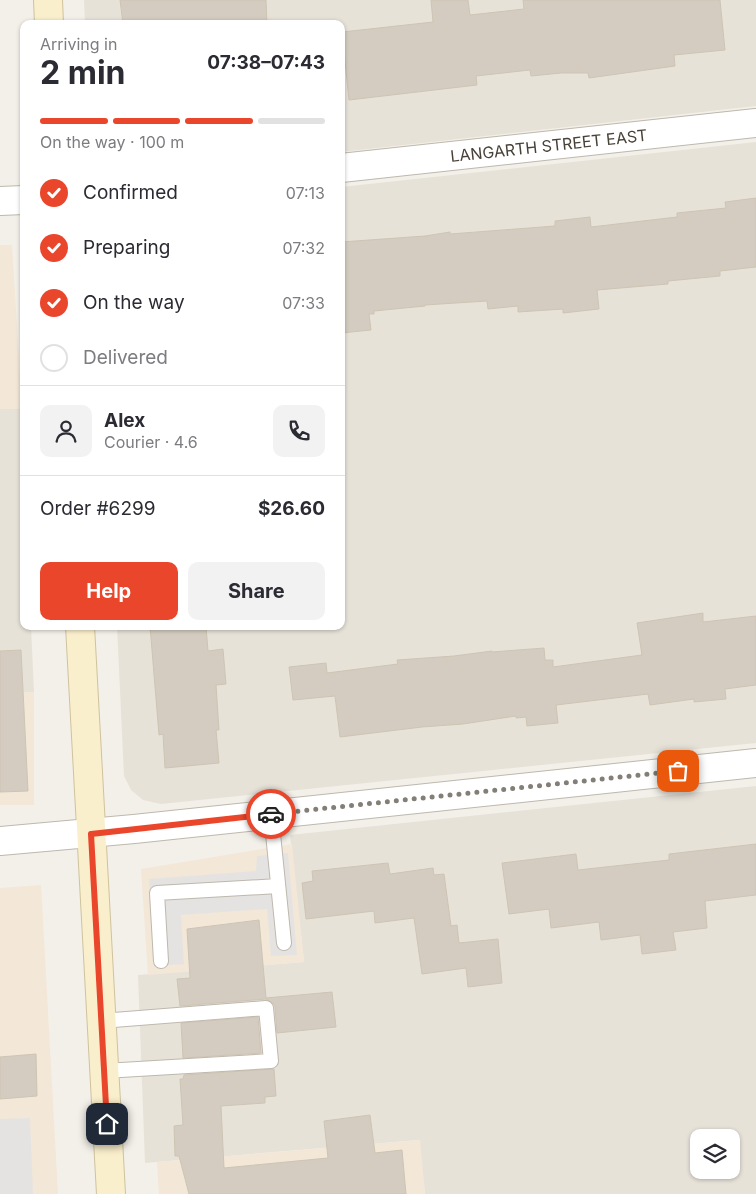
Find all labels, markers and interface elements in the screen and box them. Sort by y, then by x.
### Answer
text: Arriving in [40,34,117,54]
text: 07:38–07:43 [207,51,325,74]
text: 2 min [40,53,126,92]
street label: LANGARTH STREET EAST [449,125,648,166]
text: On the way · 100 m [40,132,184,152]
icon: check [40,179,68,207]
text: Confirmed [83,181,178,204]
text: 07:13 [286,183,325,203]
icon: check [40,234,68,262]
text: Preparing [83,236,170,259]
text: 07:32 [282,238,325,258]
icon: check [40,289,68,317]
text: On the way [83,291,185,314]
text: 07:33 [282,293,325,313]
text: Delivered [83,346,168,369]
button: person [40,405,92,457]
button: phone [273,405,325,457]
text: Alex [104,409,145,432]
text: Courier · 4.6 [104,432,198,452]
text: Order #6299 [40,497,156,520]
text: $26.60 [258,497,325,520]
button: Help [40,562,178,620]
button: Share [188,562,325,620]
pin [657,750,699,792]
icon: bag [664,757,692,785]
courier [246,789,296,839]
icon: car [257,800,285,828]
pin [86,1103,128,1145]
icon: home [93,1110,121,1138]
map controls [690,1129,740,1179]
button: layers [690,1129,740,1179]

